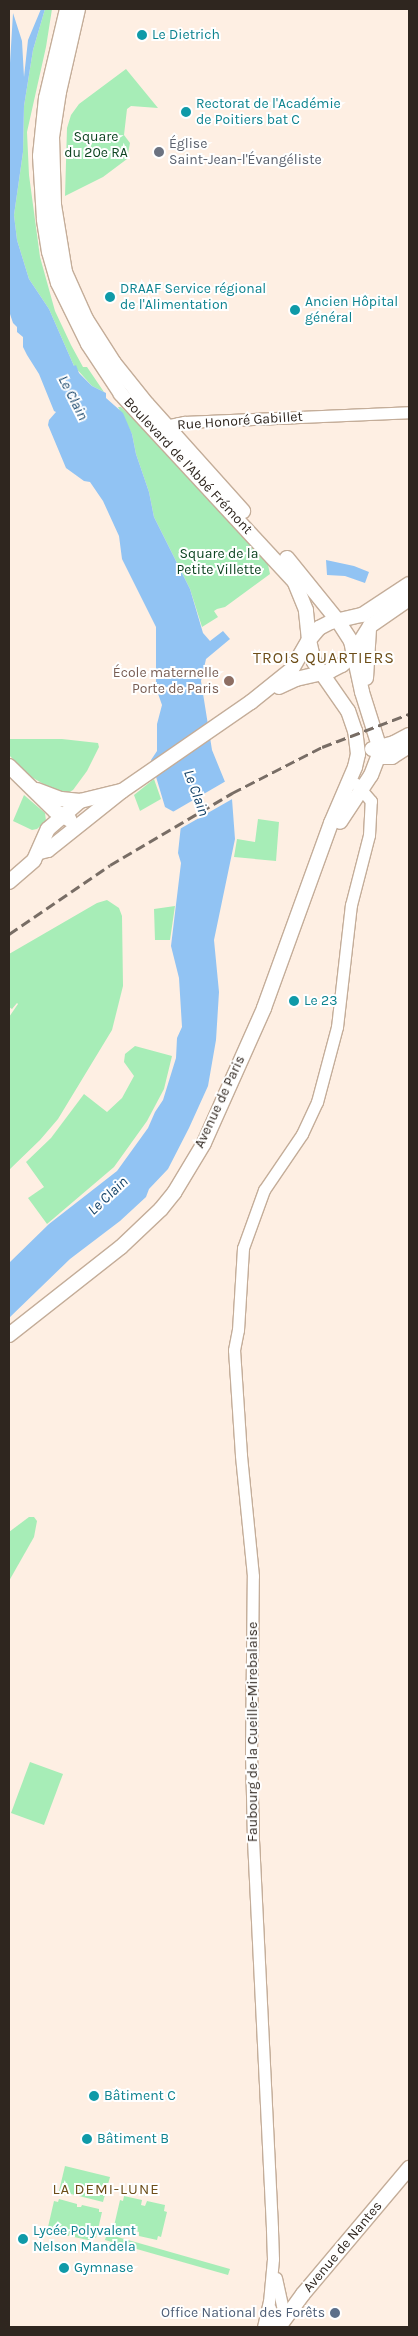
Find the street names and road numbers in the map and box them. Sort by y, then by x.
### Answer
street label: Boulevard de l'Abbé Frémont [120,394,256,538]
street label: Rue Honoré Gabillet [177,408,303,434]
street label: Avenue de Paris [191,1053,249,1151]
street label: Faubourg de la Cueille-Mirebalaise [245,1622,261,1842]
street label: Avenue de Nantes [300,2198,386,2296]

